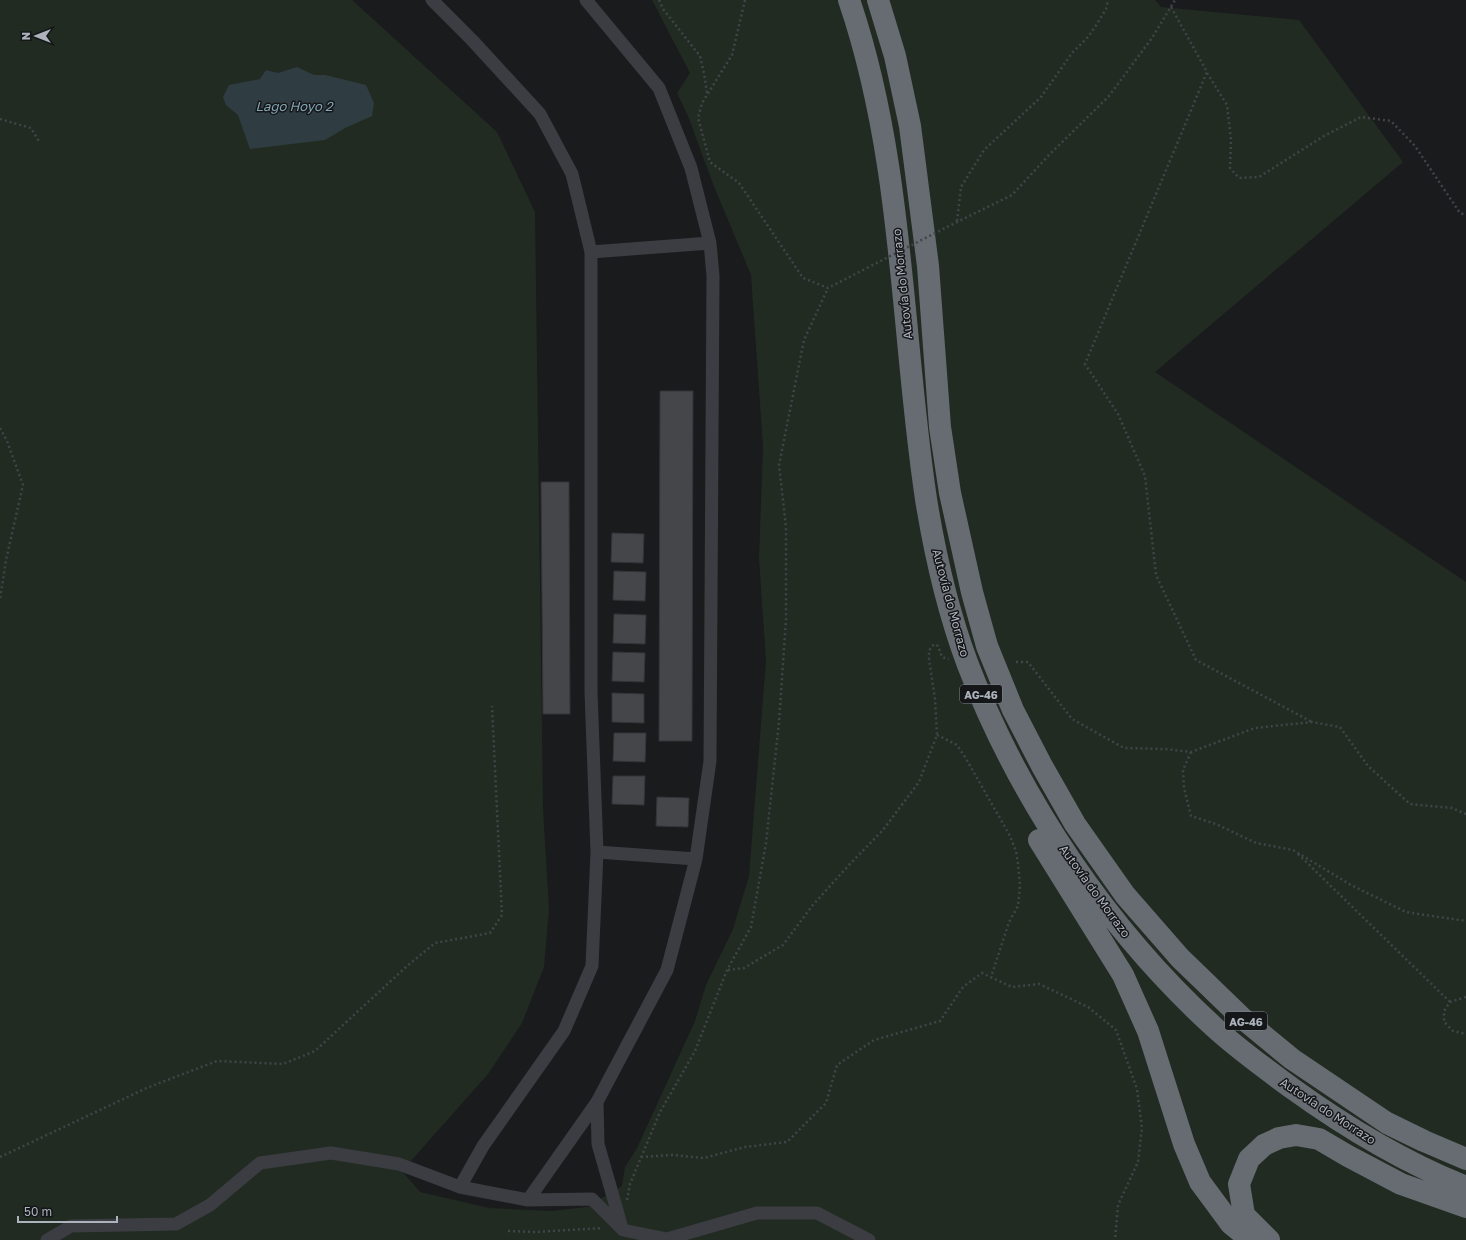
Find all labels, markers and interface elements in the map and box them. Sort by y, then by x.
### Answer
north arrow [16,16,56,56]
text: N [19,32,32,40]
water label: Lago Hoyo 2 [256,98,334,114]
street label: Autovía do Morrazo [889,228,915,340]
street label: Autovía do Morrazo [929,547,973,659]
road number: AG-46 [960,685,1002,703]
street label: Autovía do Morrazo [1056,842,1134,940]
road number: AG-46 [1225,1012,1267,1030]
street label: Autovía do Morrazo [1277,1074,1379,1148]
scale bar [18,1198,117,1224]
text: 50 m [24,1204,52,1219]

